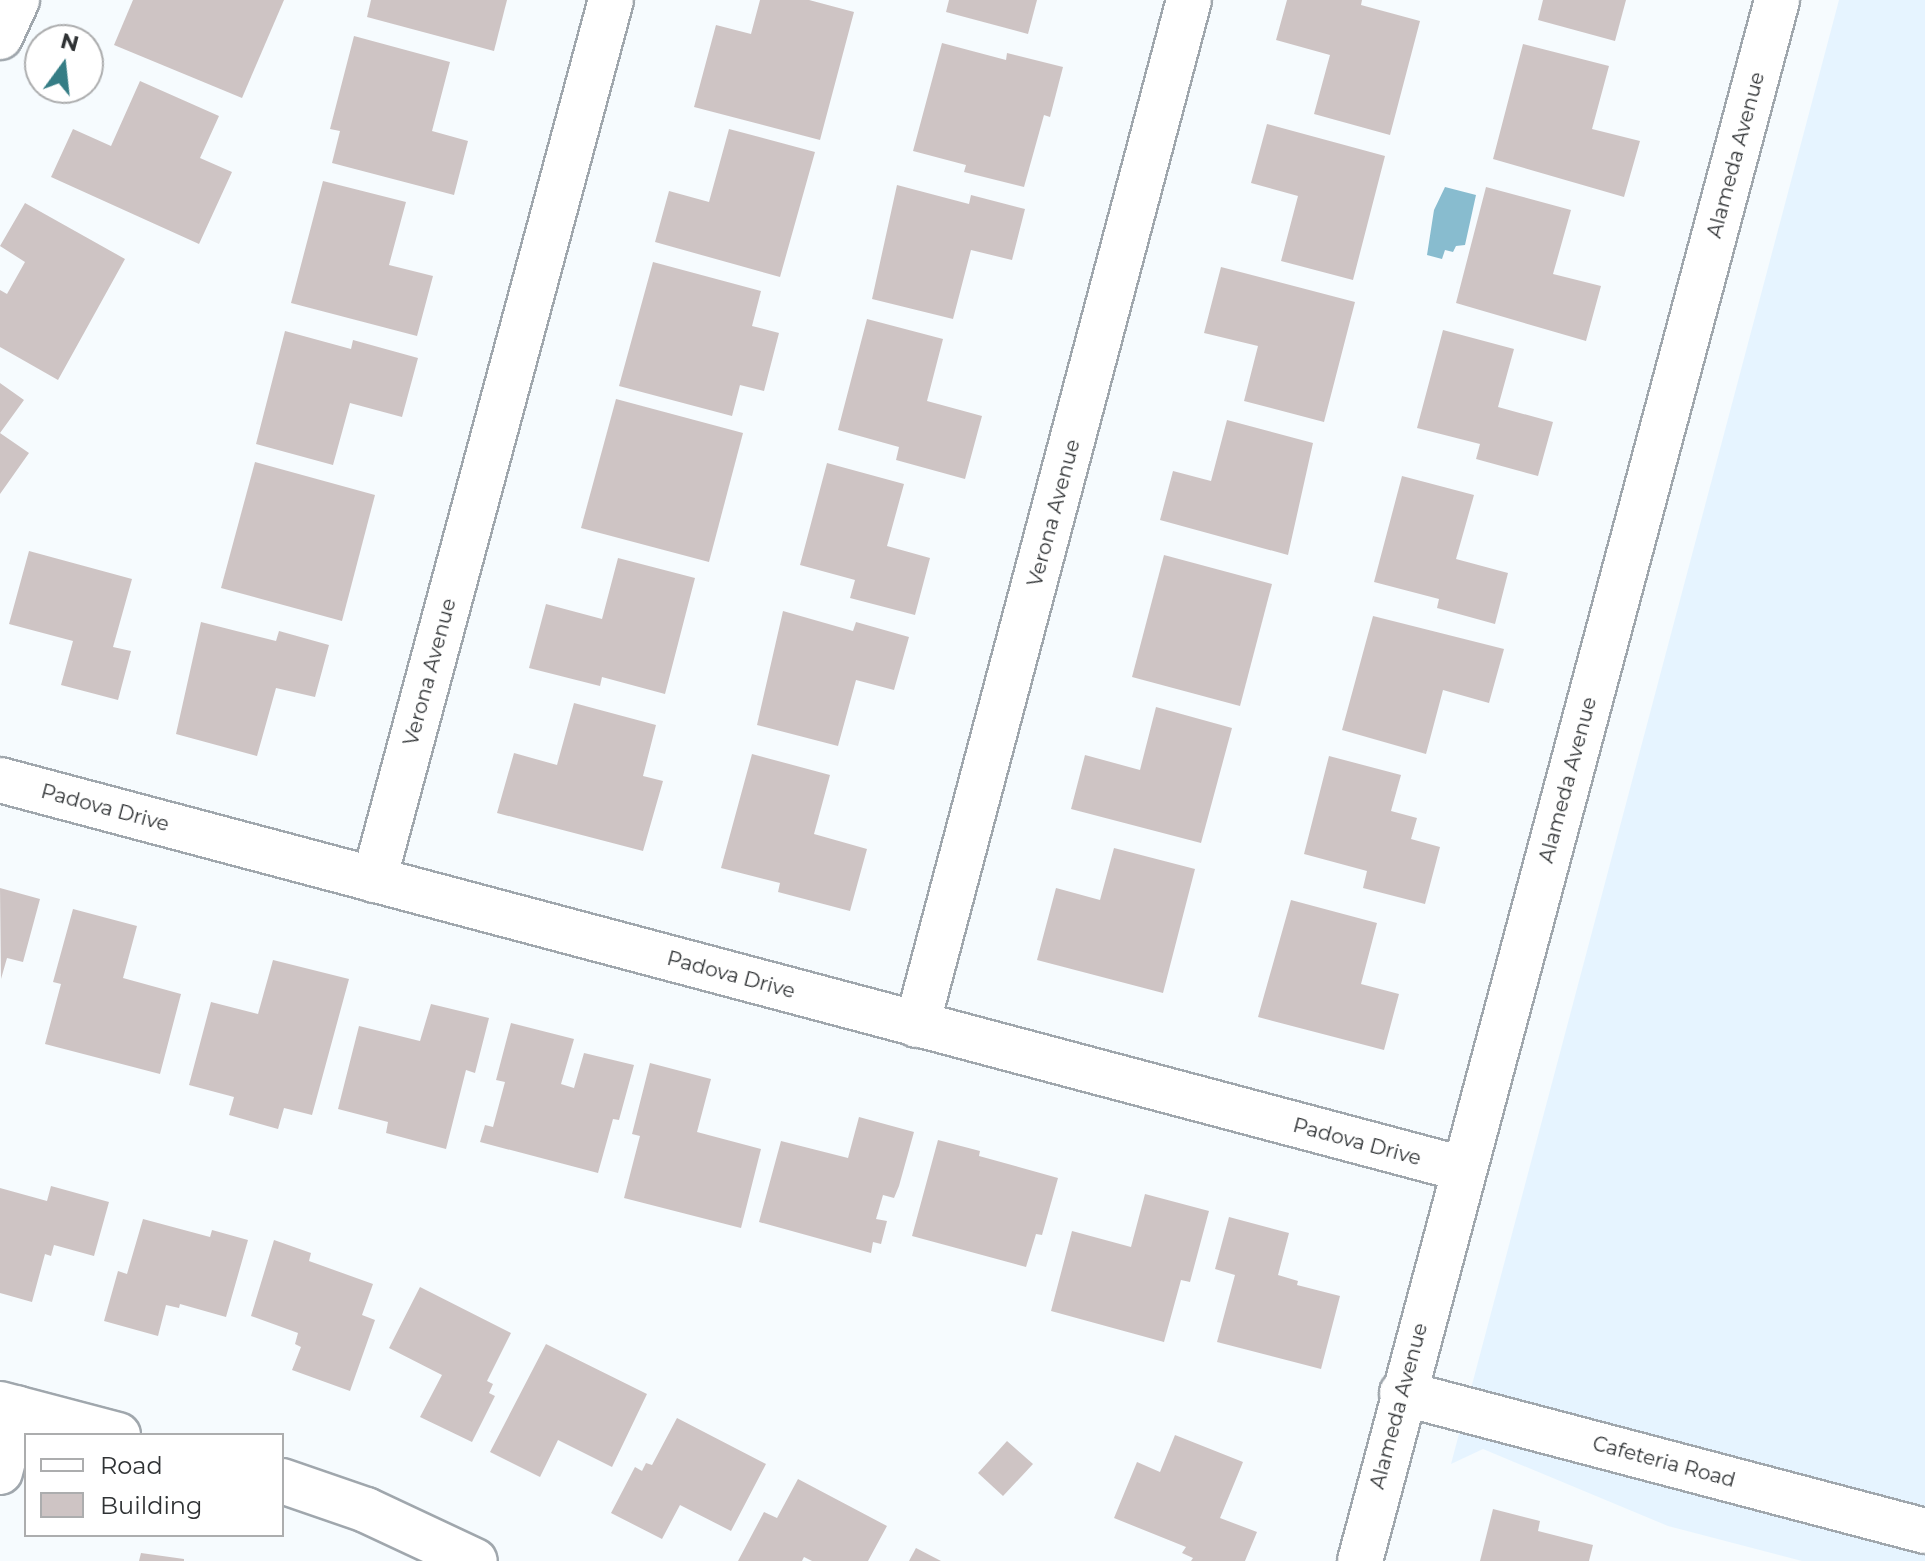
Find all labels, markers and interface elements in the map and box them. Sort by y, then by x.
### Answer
north arrow [24,24,104,104]
text: N [58,27,82,58]
street label: Alameda Avenue [1702,69,1770,241]
street label: Verona Avenue [1023,437,1085,589]
street label: Verona Avenue [399,596,461,748]
street label: Alameda Avenue [1534,694,1602,866]
street label: Padova Drive [38,779,172,837]
street label: Padova Drive [664,946,798,1004]
street label: Padova Drive [1290,1113,1424,1171]
street label: Alameda Avenue [1365,1320,1433,1492]
street label: Cafeteria Road [1590,1431,1738,1493]
legend [24,1433,284,1537]
text: Road [100,1451,163,1480]
text: Building [100,1491,203,1520]

